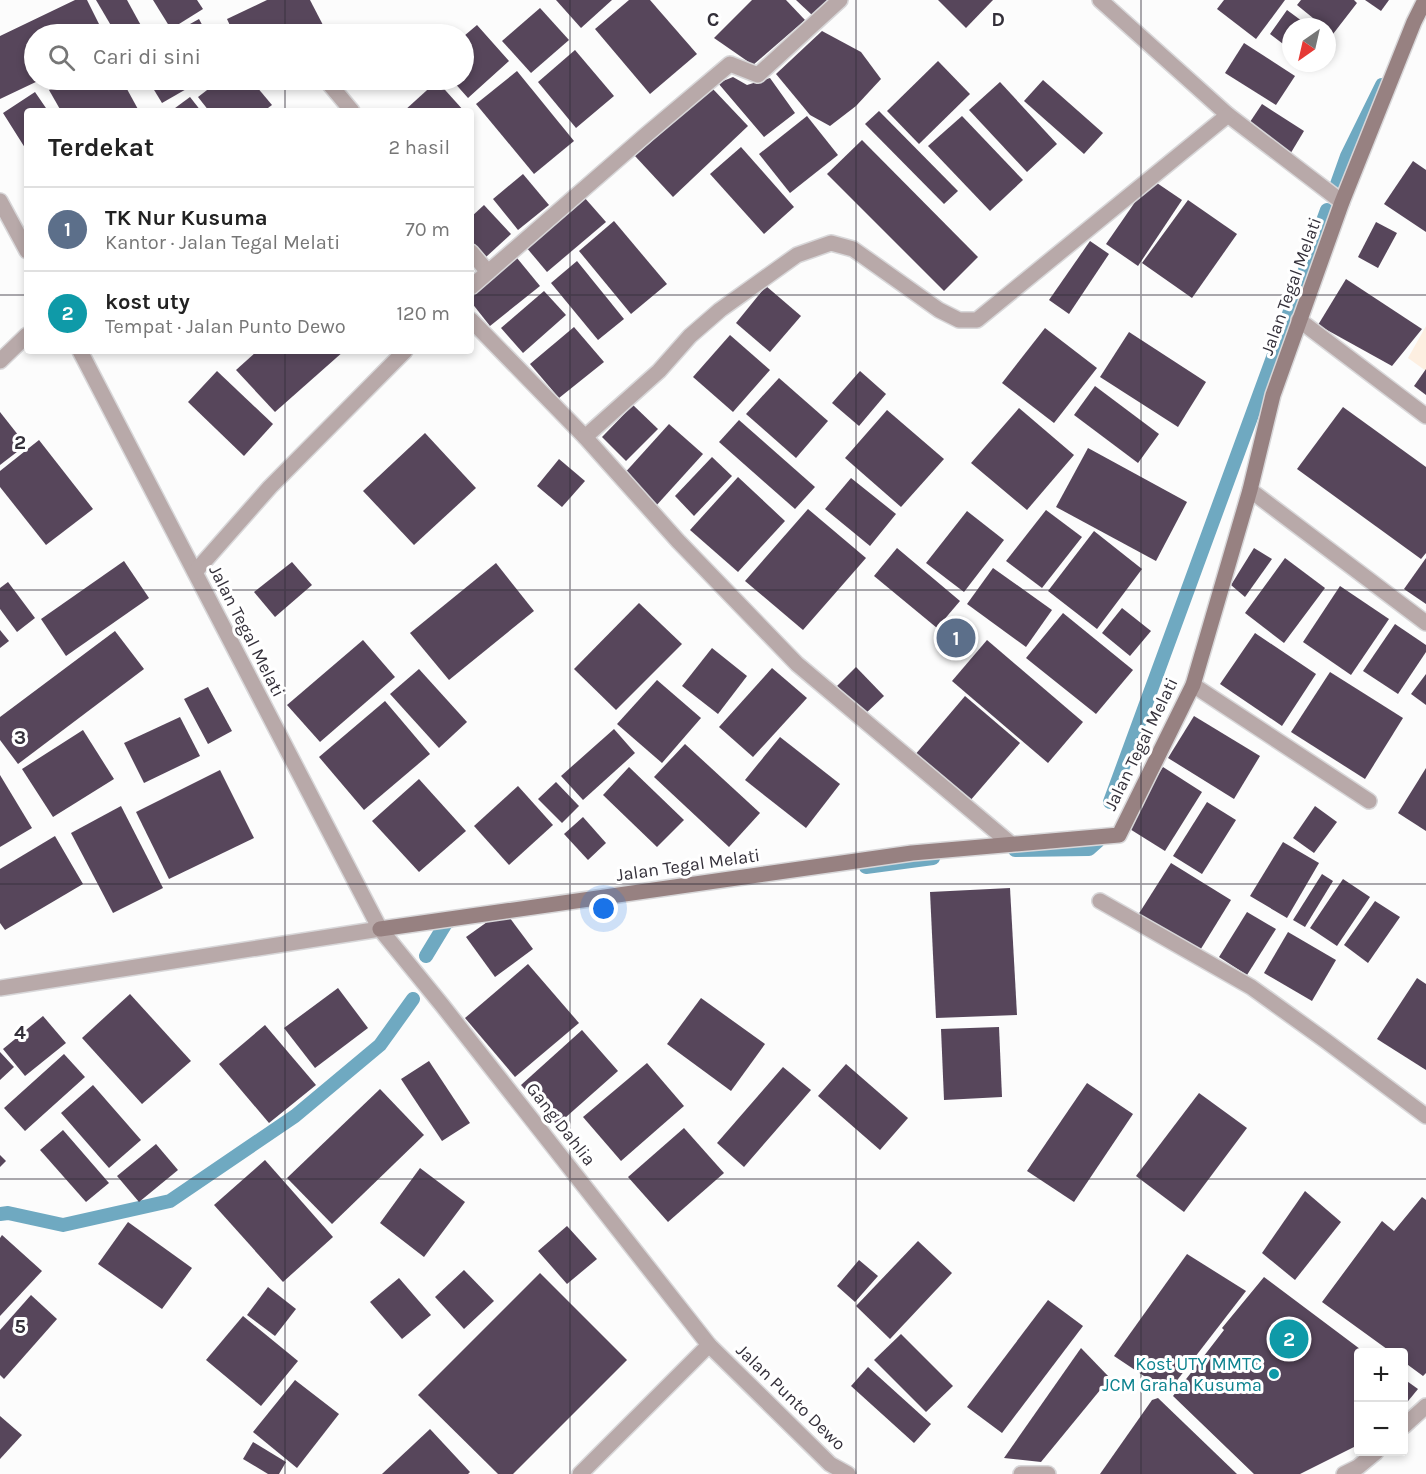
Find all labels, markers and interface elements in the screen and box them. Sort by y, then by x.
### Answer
text: C [707,8,719,31]
text: D [991,8,1005,31]
north arrow [1282,18,1336,72]
search box [24,24,474,90]
icon: search [45,41,78,74]
text: Cari di sini [93,44,201,70]
text: Terdekat [48,132,154,163]
text: 2 hasil [389,136,450,159]
text: TK Nur Kusuma [105,205,268,231]
street label: Jalan Tegal Melati [1256,214,1326,358]
text: 1 [64,218,71,241]
text: 70 m [405,218,450,241]
text: Kantor · Jalan Tegal Melati [105,231,340,254]
text: kost uty [105,289,190,315]
text: 2 [61,302,74,325]
text: 120 m [396,302,450,325]
text: Tempat · Jalan Punto Dewo [105,315,346,338]
text: 2 [14,431,26,454]
street label: Jalan Tegal Melati [204,561,290,701]
pin: 1 [936,616,976,660]
street label: Jalan Tegal Melati [1099,674,1183,814]
text: 3 [14,726,26,749]
street label: Jalan Tegal Melati [615,844,761,886]
your location [589,894,618,923]
text: 4 [14,1021,26,1044]
street label: Gang Dahlia [522,1078,600,1170]
text: 5 [14,1315,26,1338]
pin: 2 [1270,1316,1308,1362]
street label: Jalan Punto Dewo [732,1339,850,1455]
map controls [1354,1348,1408,1456]
button: + [1354,1348,1408,1402]
place label: Kost UTY MMTC JCM Graha Kusuma [1102,1353,1262,1396]
marker: Kost UTY MMTC JCM Graha Kusuma [1267,1367,1281,1381]
button: − [1354,1402,1408,1456]

